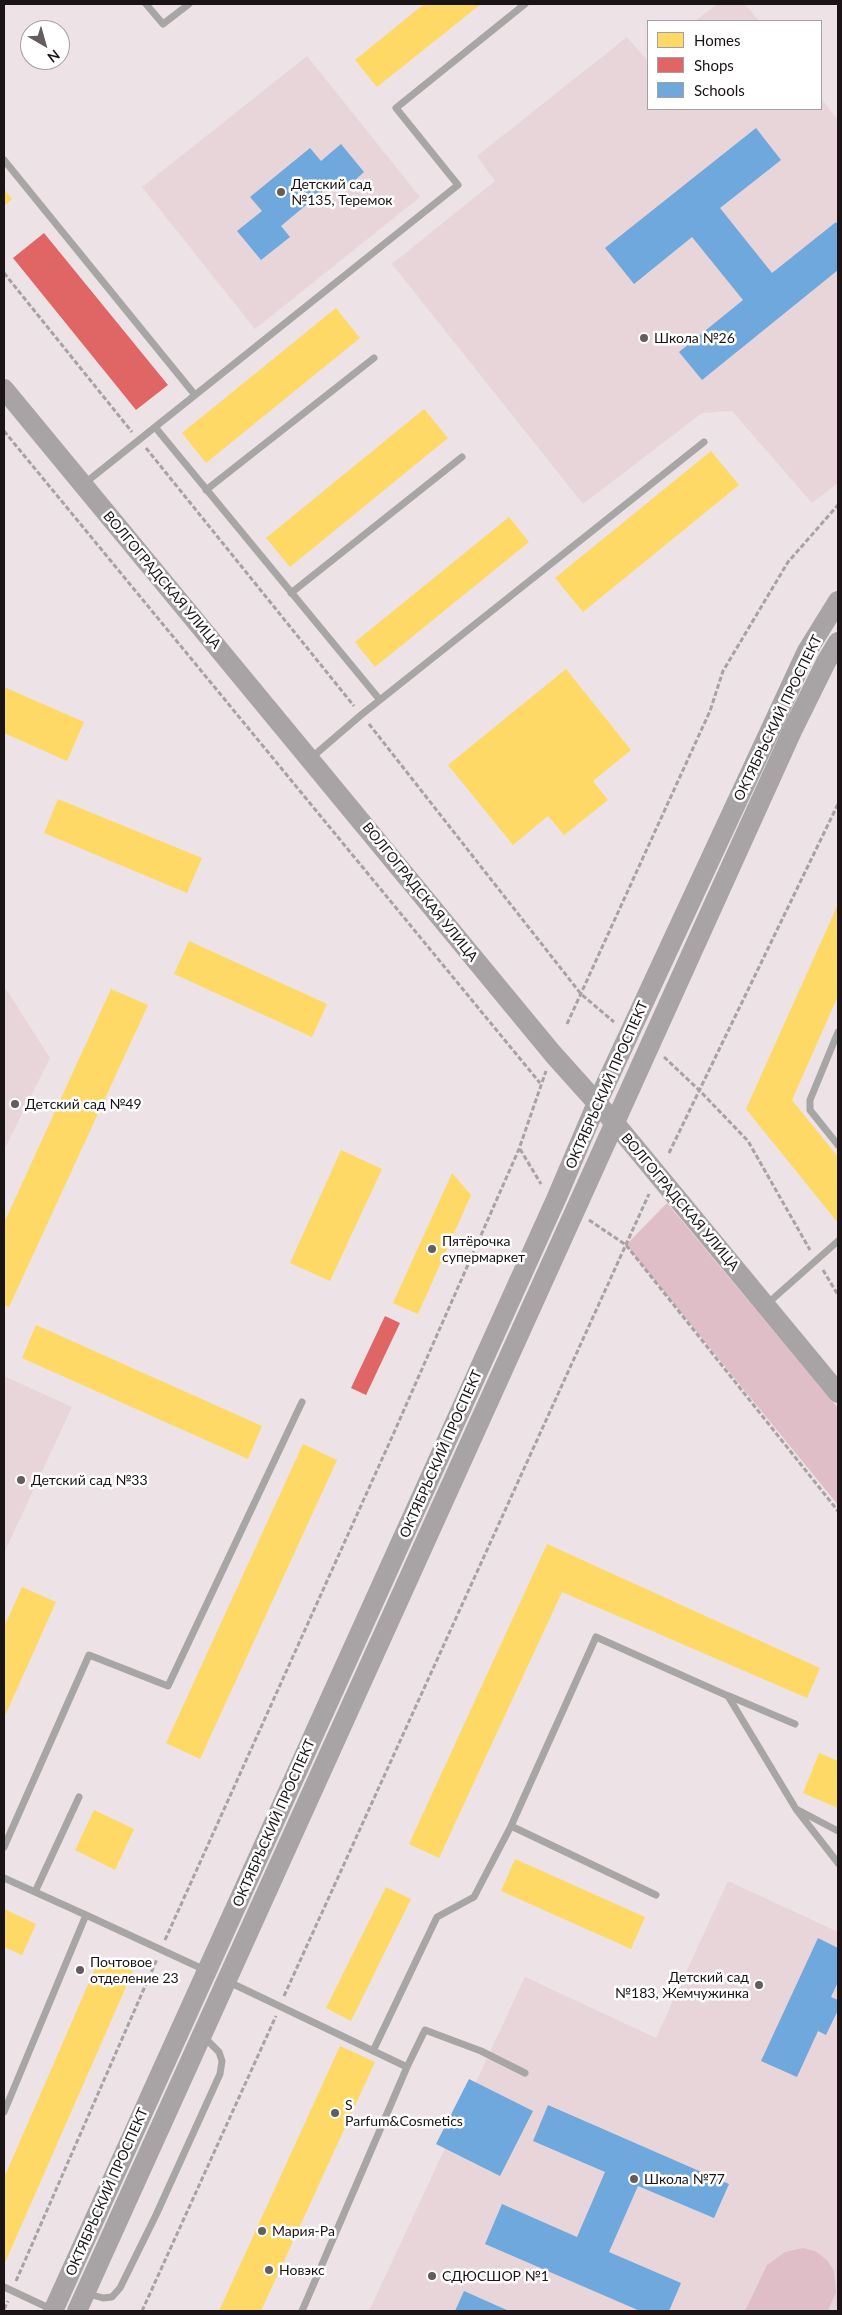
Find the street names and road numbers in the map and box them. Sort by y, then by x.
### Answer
street label: ВОЛГОГРАДСКАЯ УЛИЦА [100,508,224,652]
street label: ОКТЯБРЬСКИЙ ПРОСПЕКТ [730,632,826,804]
street label: ВОЛГОГРАДСКАЯ УЛИЦА [359,819,481,965]
street label: ОКТЯБРЬСКИЙ ПРОСПЕКТ [562,998,652,1172]
street label: ВОЛГОГРАДСКАЯ УЛИЦА [618,1130,742,1274]
street label: ОКТЯБРЬСКИЙ ПРОСПЕКТ [396,1367,486,1541]
street label: ОКТЯБРЬСКИЙ ПРОСПЕКТ [229,1736,319,1910]
street label: ОКТЯБРЬСКИЙ ПРОСПЕКТ [62,2105,152,2279]

